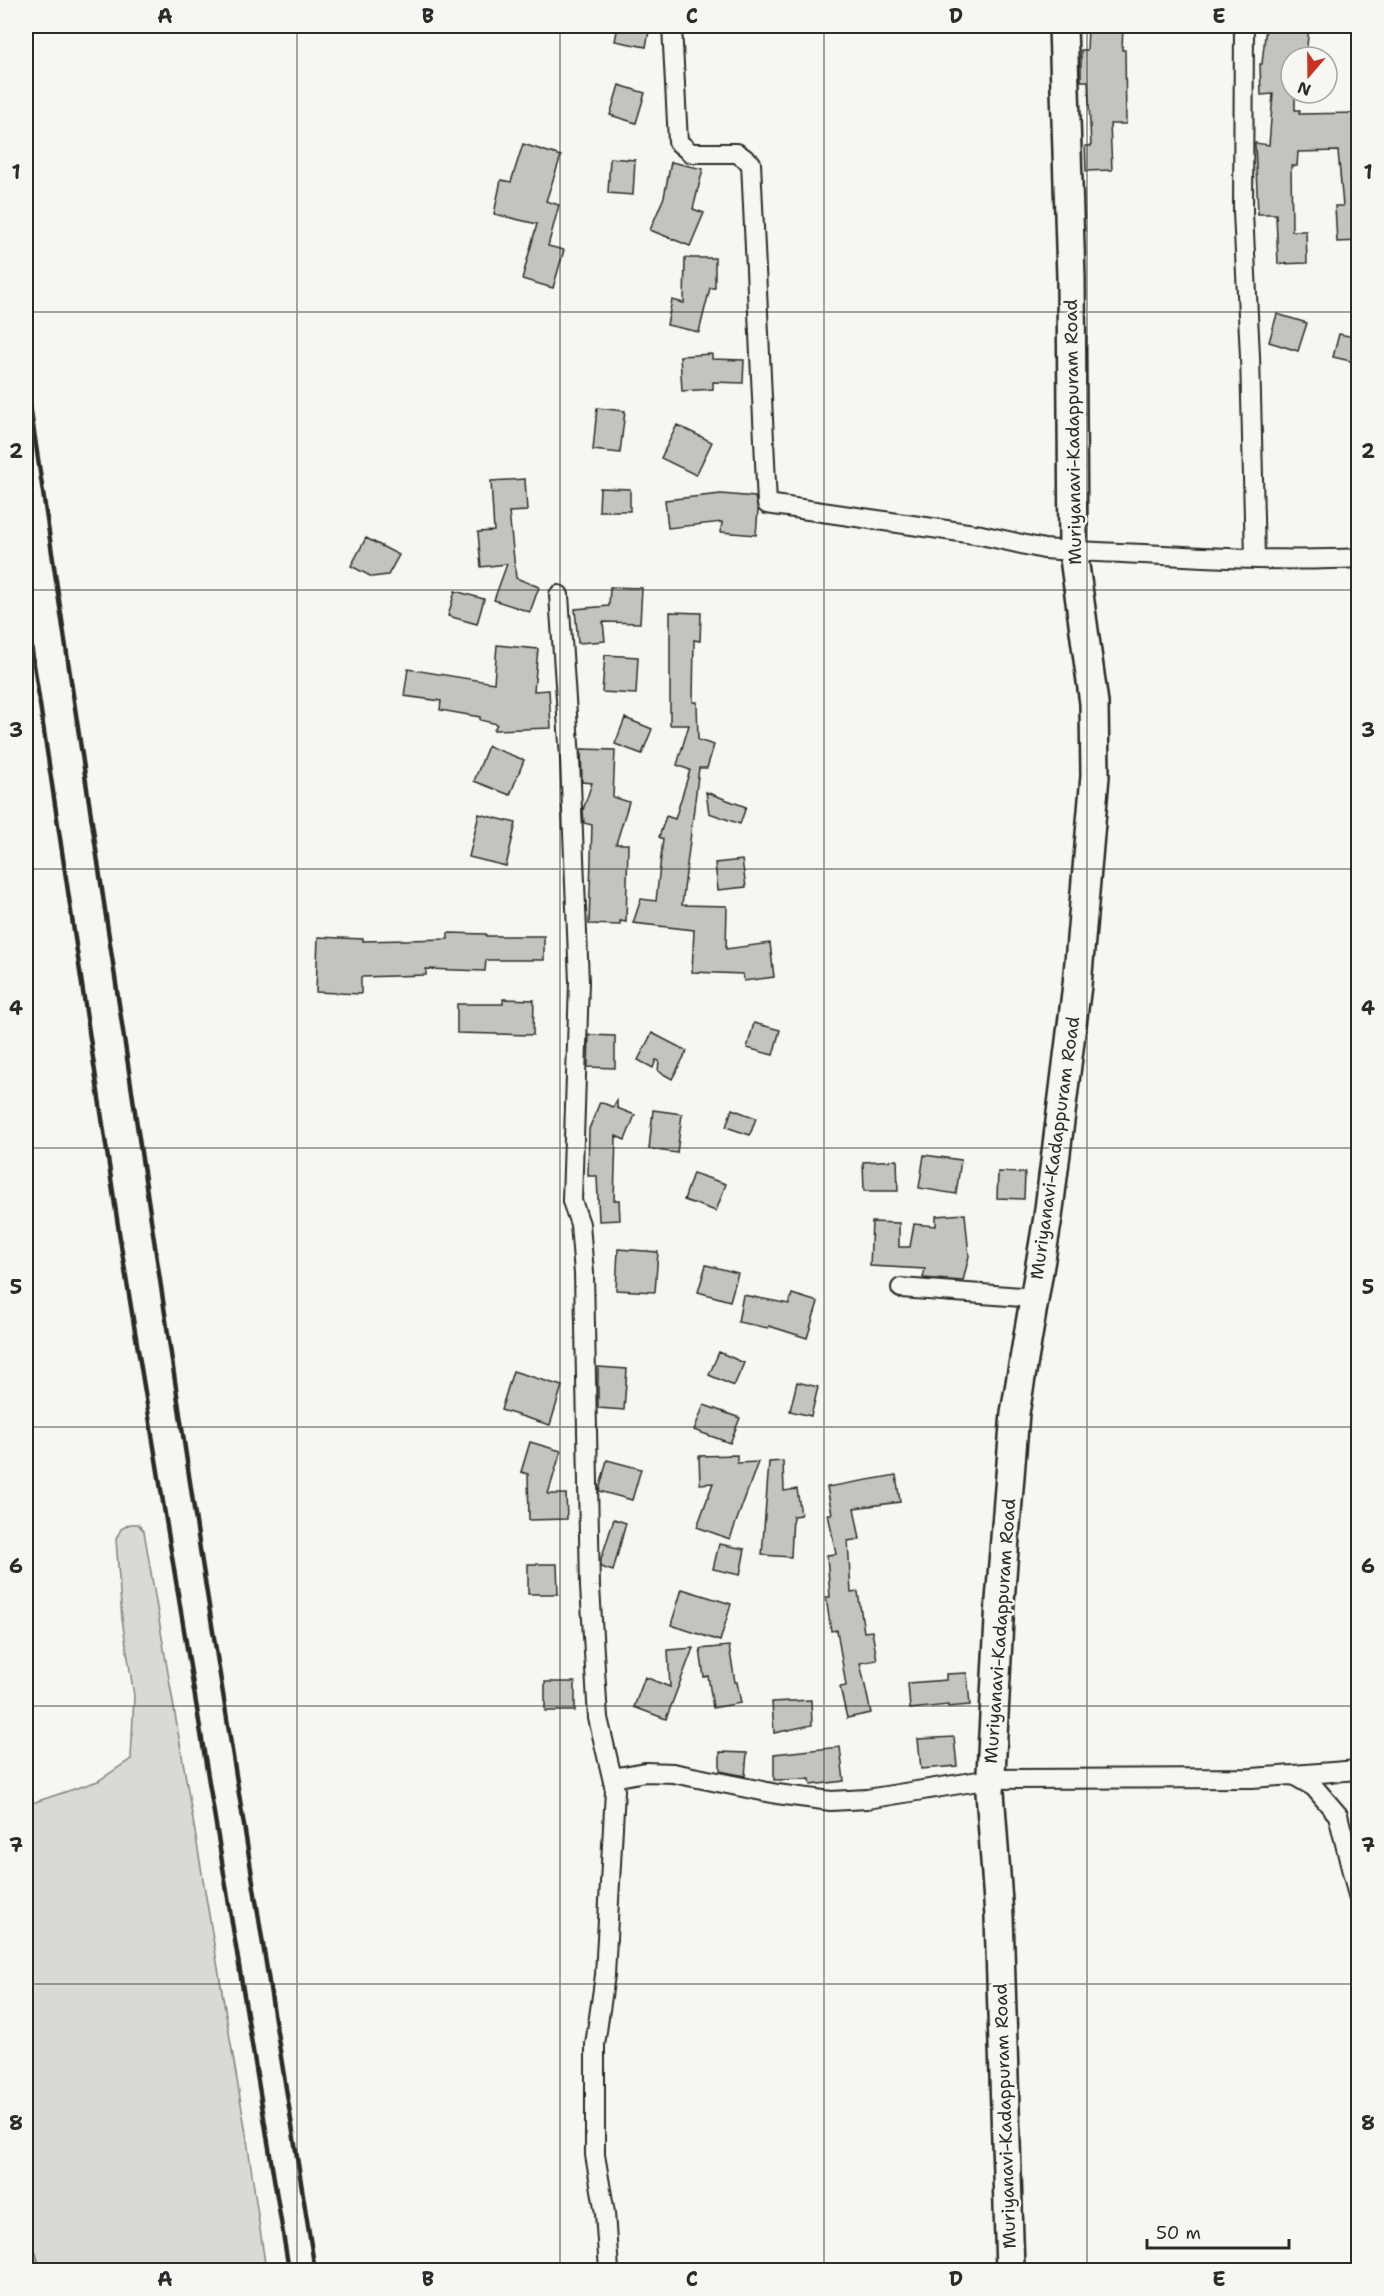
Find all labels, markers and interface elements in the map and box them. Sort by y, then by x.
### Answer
text: A [157,3,173,29]
text: B [422,3,434,29]
text: C [686,3,698,29]
text: D [949,3,963,29]
text: E [1212,3,1226,29]
north arrow [1279,45,1339,105]
text: N [1294,77,1314,101]
text: 1 [11,159,21,185]
text: 1 [1363,159,1373,185]
street label: Muriyanavi-Kadappuram Road [1059,299,1087,565]
text: 2 [9,438,23,464]
text: 2 [1361,438,1375,464]
text: 3 [9,717,23,743]
text: 3 [1361,717,1375,743]
text: 4 [9,995,23,1021]
text: 4 [1361,995,1375,1021]
street label: Muriyanavi-Kadappuram Road [1025,1015,1085,1281]
text: 5 [10,1274,22,1300]
text: 5 [1362,1274,1374,1300]
street label: Muriyanavi-Kadappuram Road [979,1498,1021,1764]
text: 6 [9,1553,23,1579]
text: 6 [1361,1553,1375,1579]
text: 7 [9,1832,23,1858]
text: 7 [1361,1832,1375,1858]
street label: Muriyanavi-Kadappuram Road [988,1983,1022,2249]
text: 8 [9,2110,23,2136]
text: 8 [1361,2110,1375,2136]
scale bar [1147,2212,1290,2250]
text: 50 m [1156,2221,1201,2245]
text: A [157,2266,173,2292]
text: B [422,2266,434,2292]
text: C [686,2266,698,2292]
text: D [949,2266,963,2292]
text: E [1212,2266,1226,2292]

